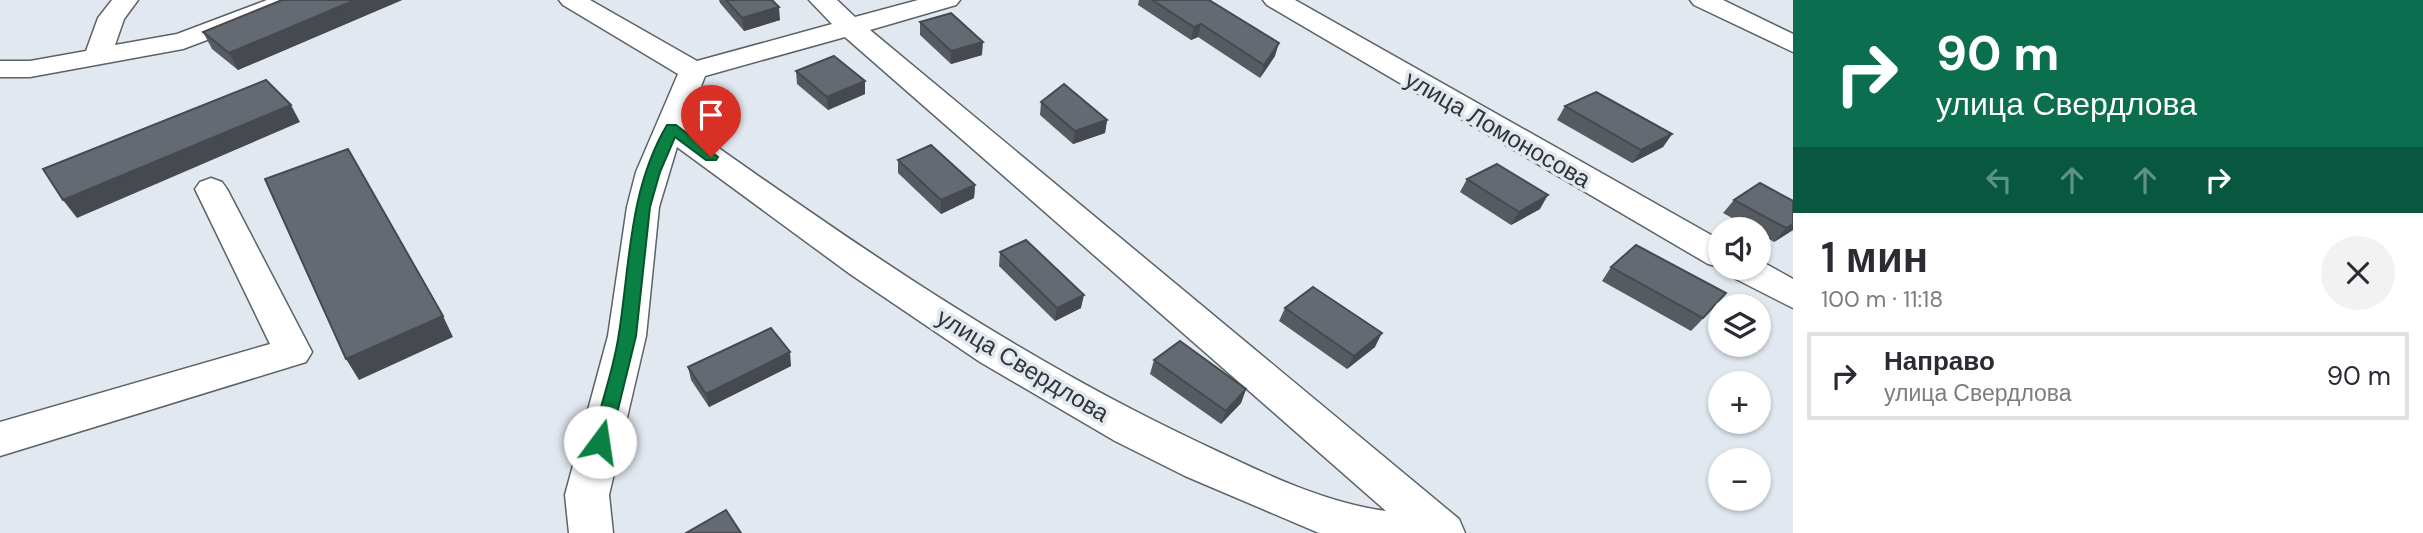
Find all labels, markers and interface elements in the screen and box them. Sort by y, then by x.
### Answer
text: 90 m [1936,21,2059,85]
icon: right [1821,28,1912,119]
street label: улица Ломоносова [1400,63,1597,195]
text: улица Свердлова [1936,83,2197,125]
pin [681,85,741,157]
icon: arrive [692,96,730,134]
icon: left [1980,161,2018,199]
icon: ahead [2053,161,2091,199]
icon: ahead [2126,161,2164,199]
icon: right [2199,161,2237,199]
map controls [1708,217,1771,511]
button: sound [1708,217,1771,280]
text: 1 мин [1821,230,1928,285]
button: close [2321,236,2395,310]
text: 100 m · 11:18 [1821,284,1943,314]
button: layers [1708,294,1771,357]
street label: улица Свердлова [931,301,1115,429]
text: Направо [1884,344,1995,378]
icon: right [1825,357,1863,395]
text: 90 m [2327,359,2391,393]
button: + [1708,371,1771,434]
text: улица Свердлова [1884,378,2072,408]
position arrow [563,405,637,479]
button: − [1708,448,1771,511]

